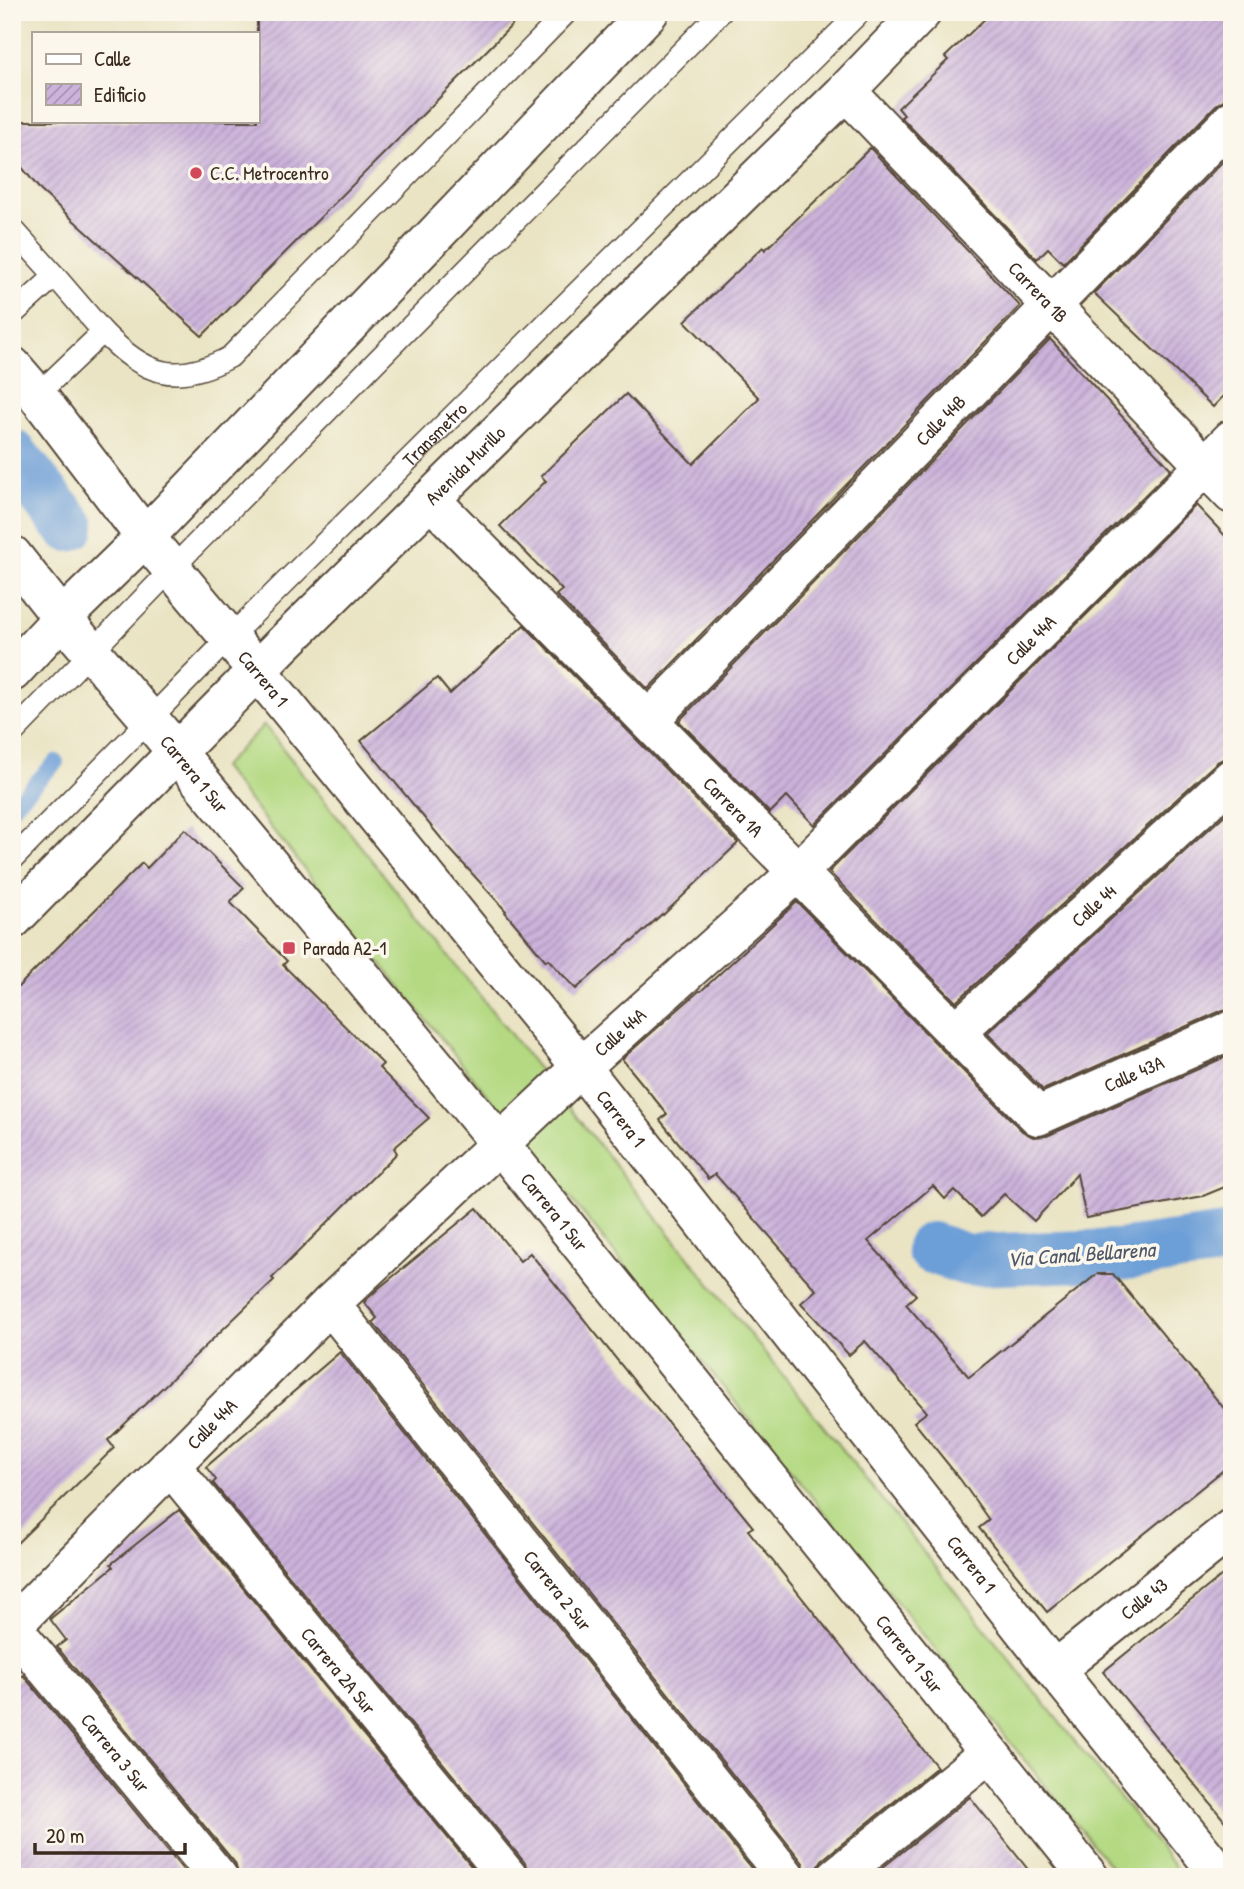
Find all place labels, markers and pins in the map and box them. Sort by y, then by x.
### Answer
place label: C.C. Metrocentro [210,160,329,186]
marker: C.C. Metrocentro [188,165,204,181]
place label: Parada A2-1 [303,935,386,961]
marker: Parada A2-1 [281,940,297,956]

